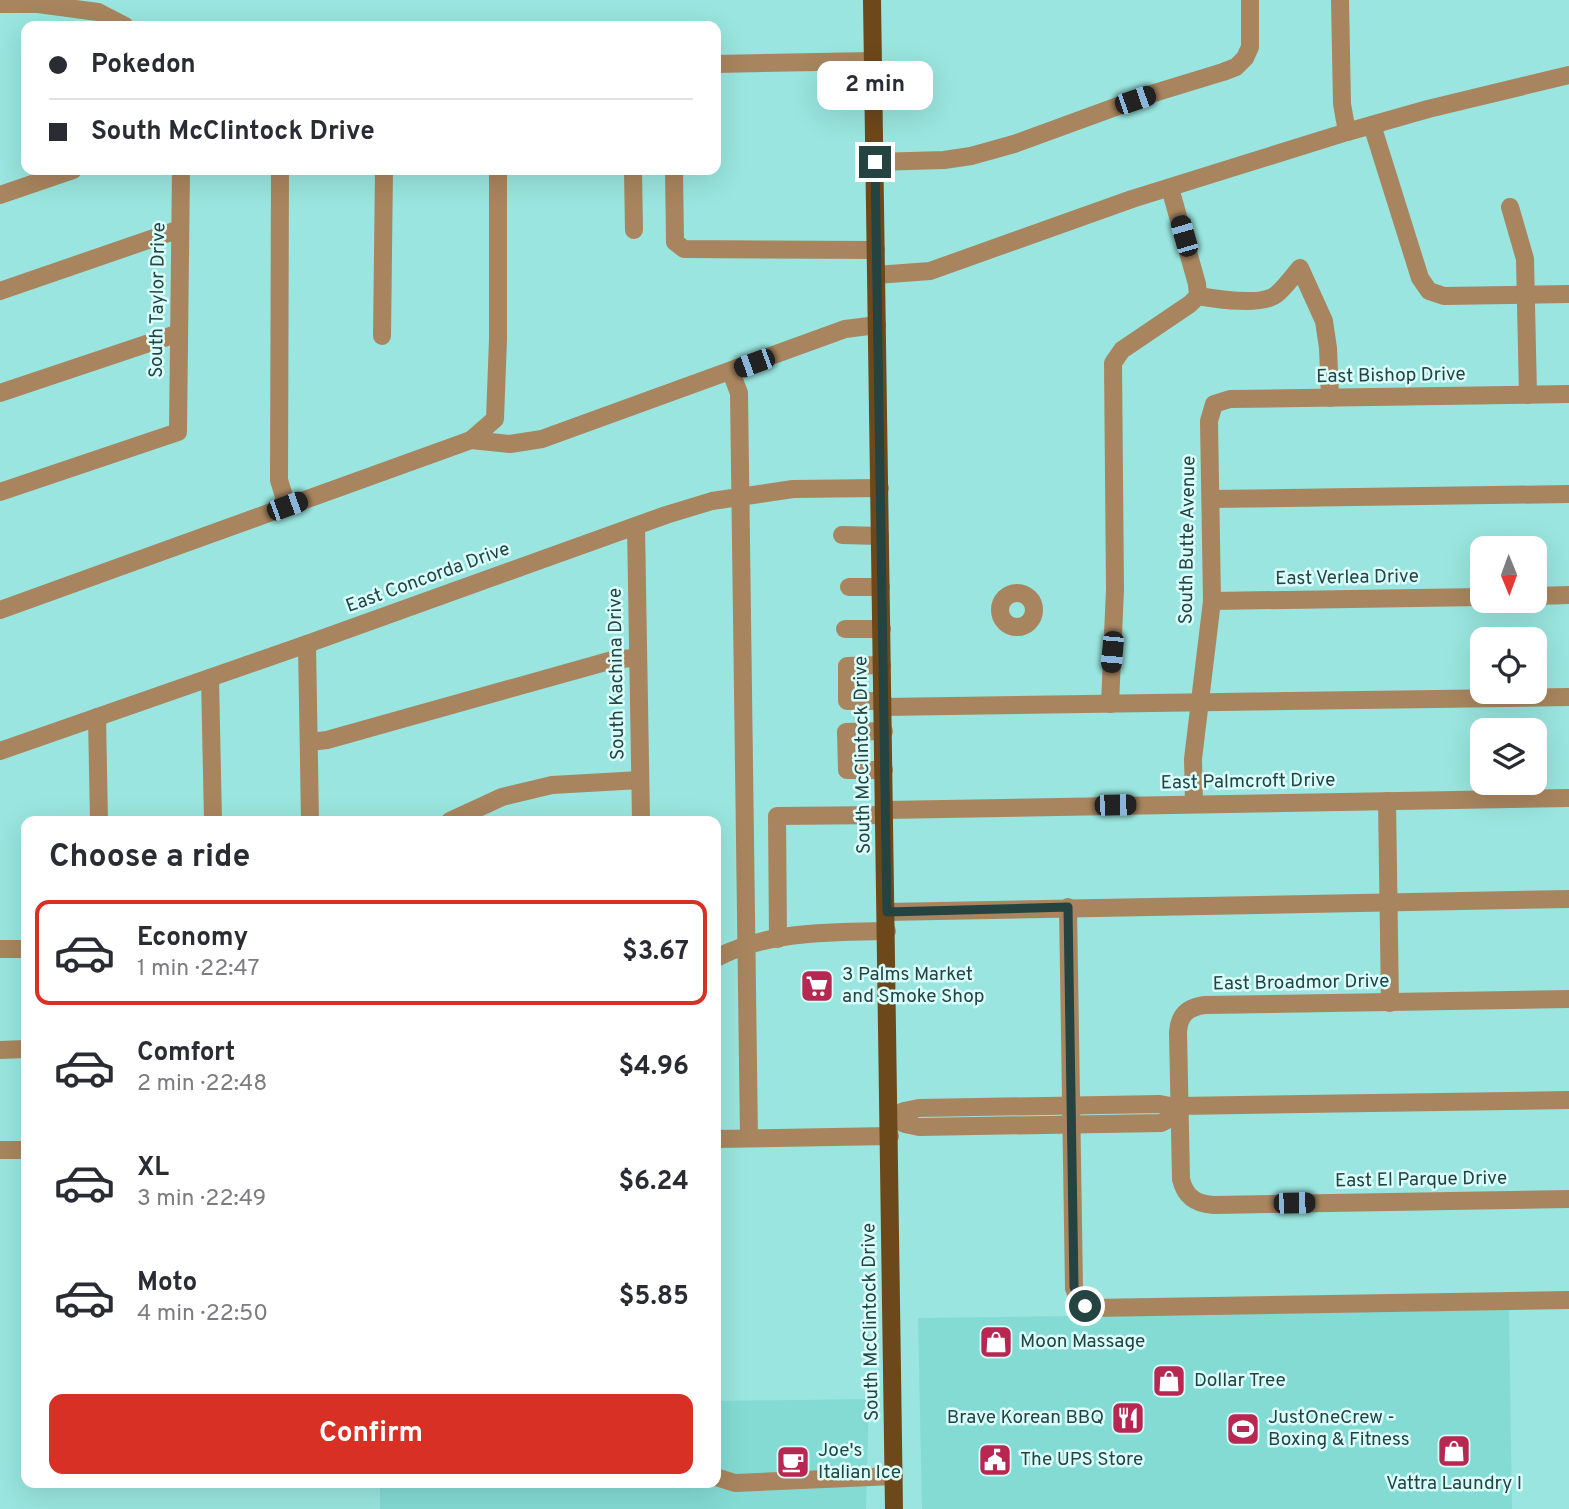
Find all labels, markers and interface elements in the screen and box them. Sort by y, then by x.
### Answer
text: Pokedon [91,49,196,82]
callout: 2 min [817,60,933,110]
text: 2 min [845,71,905,100]
car [1112,83,1159,117]
text: South McClintock Drive [91,116,375,149]
route end [859,146,891,178]
car [1169,213,1200,259]
street label: South Taylor Drive [145,222,171,378]
car [731,346,778,380]
street label: East Bishop Drive [1316,363,1466,389]
street label: South Butte Avenue [1175,455,1201,625]
car [264,489,311,523]
north arrow [1470,536,1547,612]
map controls [1470,536,1547,795]
street label: East Concorda Drive [343,537,513,619]
street label: East Verlea Drive [1275,565,1419,591]
street label: South Kachina Drive [603,588,631,760]
button: locate [1470,627,1547,704]
car [1100,630,1125,674]
street label: South McClintock Drive [849,656,877,854]
button: layers [1470,718,1547,795]
street label: East Palmcroft Drive [1160,768,1336,796]
car [1094,794,1137,816]
text: Choose a ride [49,838,250,878]
icon: car [53,921,116,984]
text: Economy [137,922,248,955]
text: $3.67 [622,936,689,969]
text: 1 min · 22:47 [137,955,259,984]
place label: 3 Palms Market and Smoke Shop [842,963,985,1009]
supermarket icon: 3 Palms Market and Smoke Shop [798,967,836,1005]
street label: East Broadmor Drive [1212,969,1390,997]
icon: car [53,1036,116,1099]
text: Comfort [137,1037,235,1070]
text: $4.96 [618,1051,689,1084]
text: 2 min · 22:48 [137,1070,267,1099]
icon: car [53,1151,116,1214]
text: XL [137,1152,169,1185]
text: $6.24 [618,1166,689,1199]
street label: East El Parque Drive [1335,1166,1507,1194]
text: 3 min · 22:49 [137,1185,266,1214]
car [1273,1192,1316,1214]
street label: South McClintock Drive [857,1223,885,1421]
icon: car [53,1266,116,1329]
text: Moto [137,1267,197,1300]
text: $5.85 [619,1281,689,1314]
route start [1069,1290,1101,1322]
text: 4 min · 22:50 [137,1300,268,1329]
shop icon: Moon Massage [977,1323,1015,1361]
place label: Moon Massage [1020,1330,1145,1354]
shop icon: Dollar Tree [1150,1362,1188,1400]
place label: Dollar Tree [1194,1369,1286,1393]
button: Confirm [49,1394,693,1474]
restaurant icon: Brave Korean BBQ [1109,1399,1147,1437]
place label: Brave Korean BBQ [947,1406,1104,1430]
place label: JustOneCrew - Boxing & Fitness [1268,1406,1410,1452]
sports icon: JustOneCrew - Boxing & Fitness [1224,1410,1262,1448]
shop icon: Vattra Laundry I [1435,1432,1473,1470]
place label: Joe's Italian Ice [818,1439,901,1485]
public building icon: The UPS Store [976,1441,1014,1479]
cafe icon: Joe's Italian Ice [774,1443,812,1481]
place label: The UPS Store [1020,1448,1143,1472]
place label: Vattra Laundry I [1386,1472,1522,1496]

